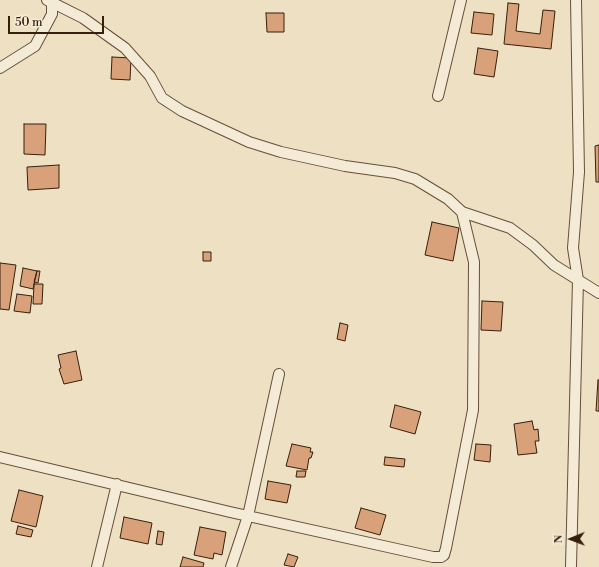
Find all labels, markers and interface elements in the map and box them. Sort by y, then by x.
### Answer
scale bar [10,8,106,34]
text: 50 m [15,15,43,30]
north arrow [551,519,591,559]
text: N [552,535,566,544]

